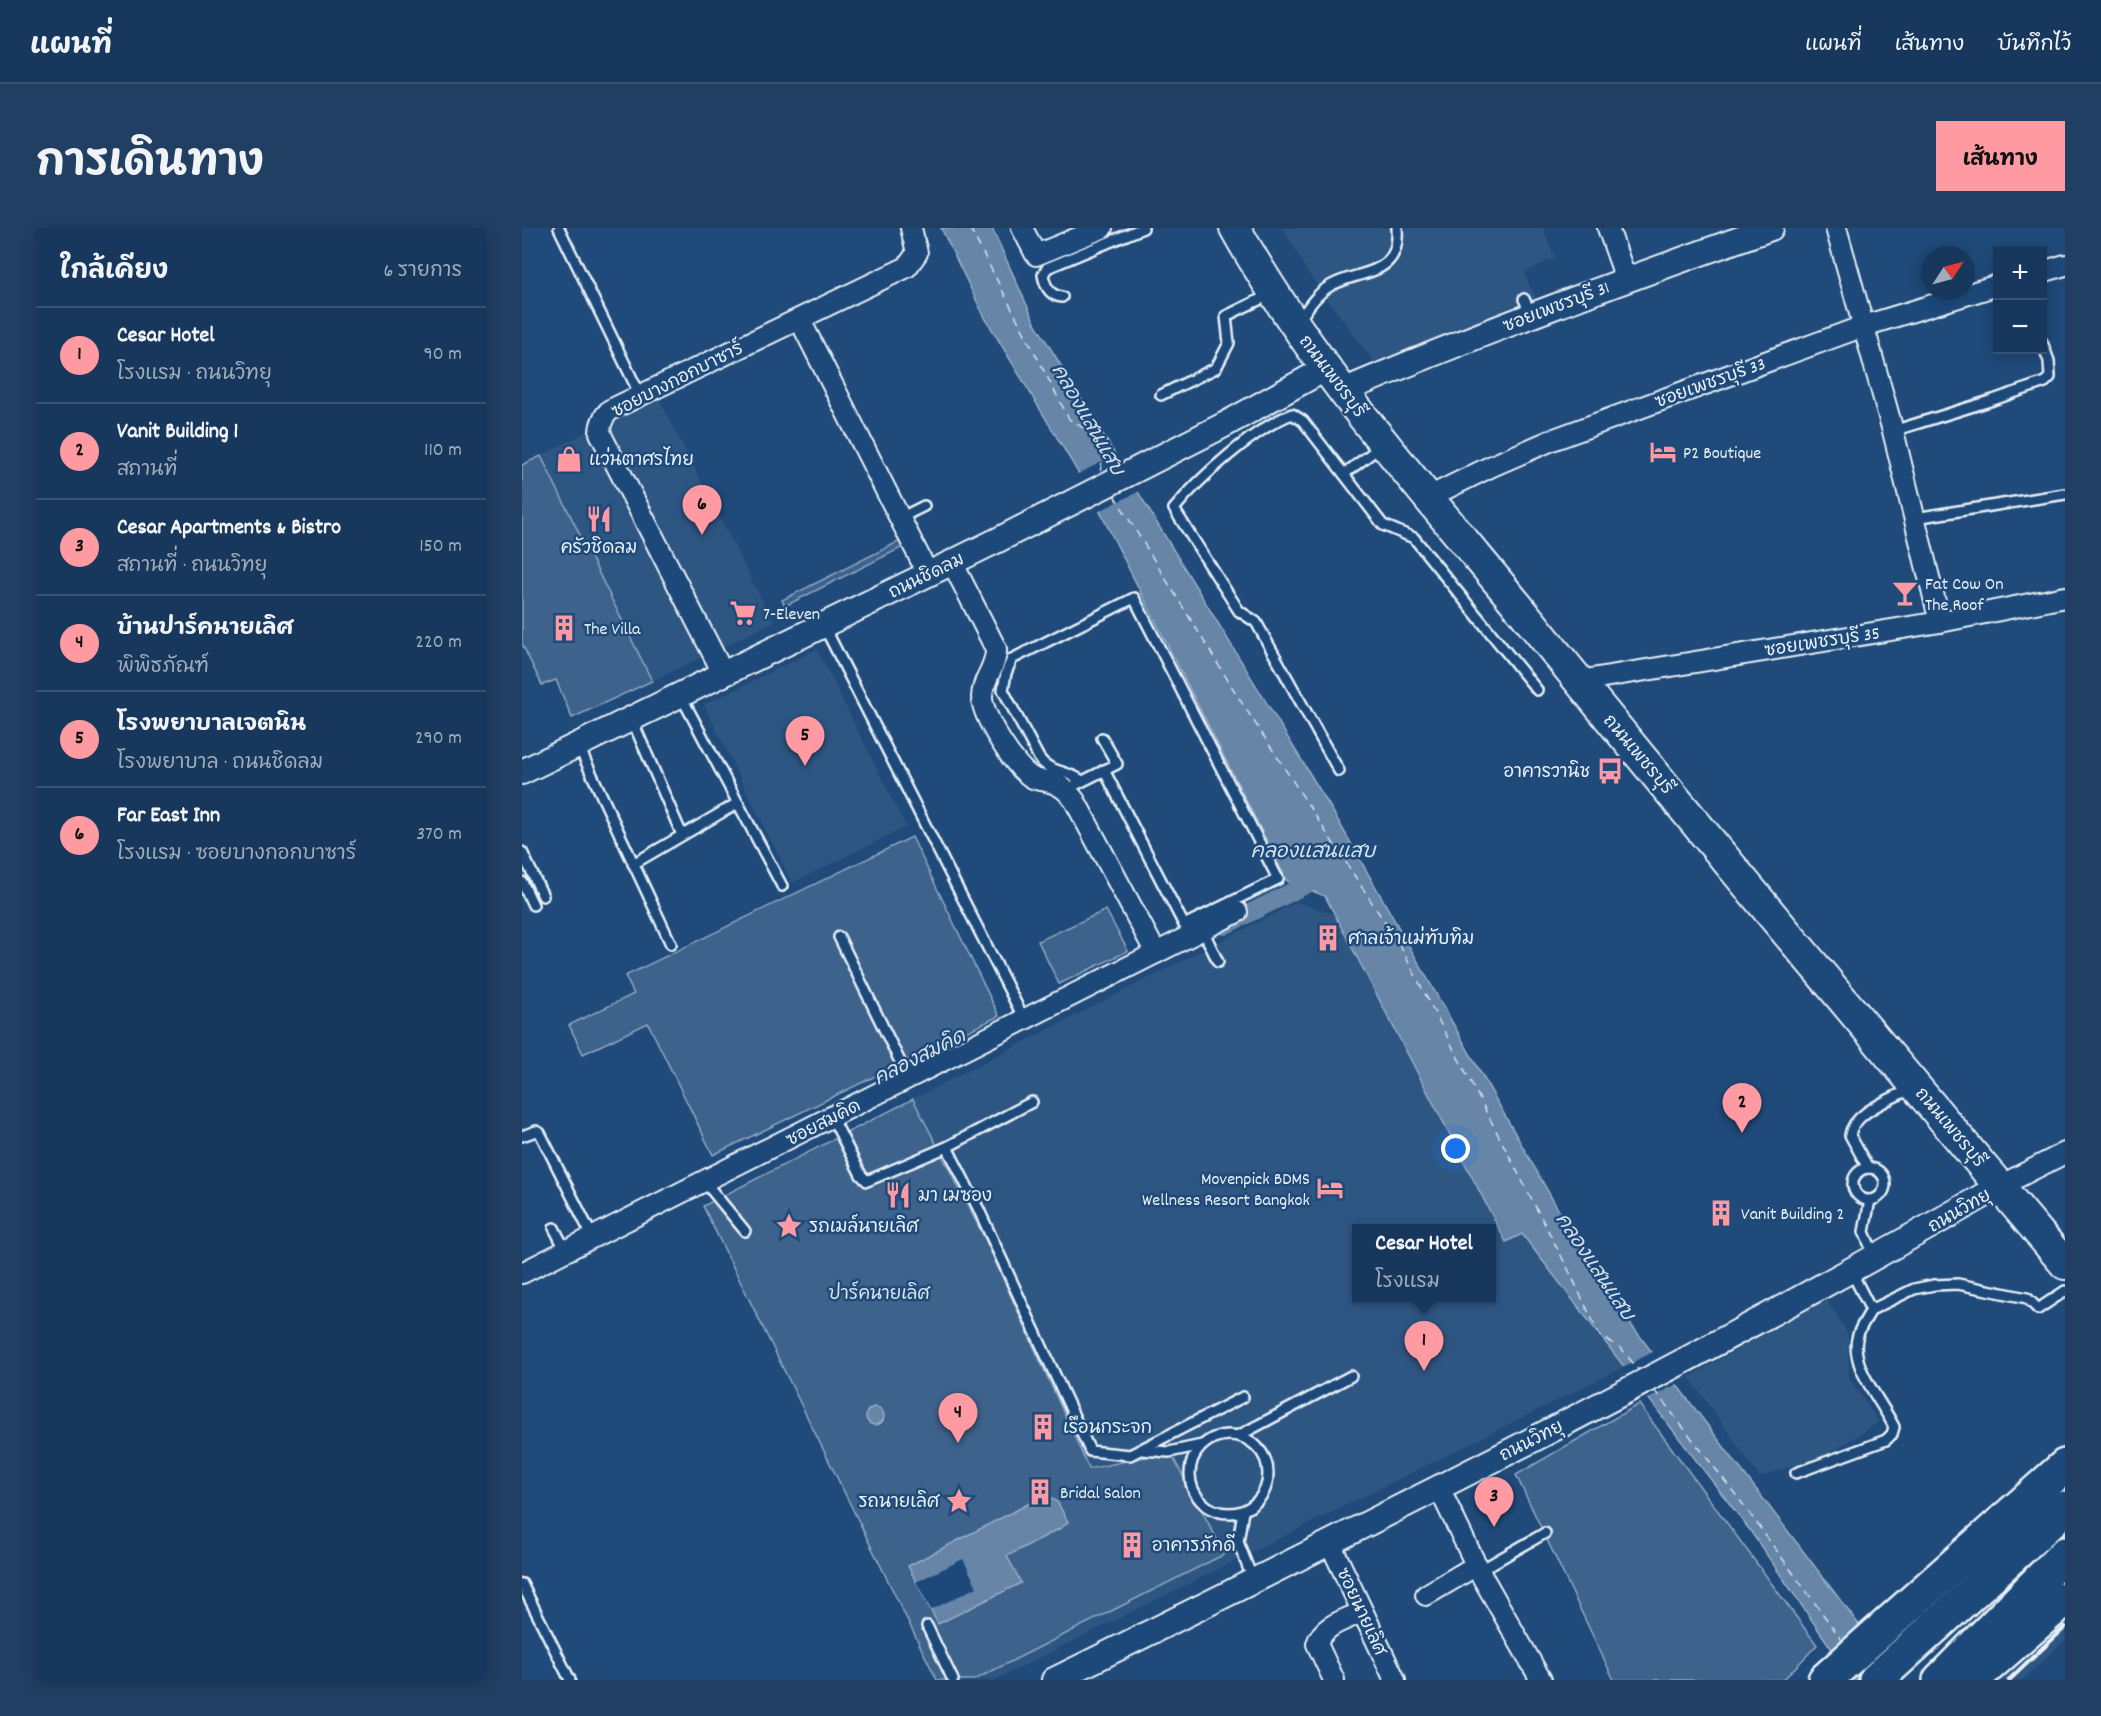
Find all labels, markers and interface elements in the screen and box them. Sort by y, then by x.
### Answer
text: แผนที่ [30,28,112,68]
text: แผนที่ [1805,31,1862,61]
text: เส้นทาง [1895,31,1964,61]
text: บันทึกไว้ [1997,31,2071,61]
button: เส้นทาง [1936,121,2065,191]
text: การเดินทาง [36,136,264,196]
north arrow [1921,246,1975,300]
map controls [1993,246,2047,354]
button: + [1993,246,2047,300]
text: ใกล้เคียง [60,254,168,291]
text: 6 รายการ [383,258,462,286]
street label: ซอยเพชรบุรี 31 [1499,275,1614,340]
button: − [1993,300,2047,354]
text: Cesar Hotel [117,321,214,352]
street label: ถนนเพชรบุรี [1291,330,1372,424]
street label: ซอยบางกอกบาซาร์ [607,334,749,425]
text: 1 [77,341,82,369]
text: 90 m [424,341,462,369]
street label: ซอยเพชรบุรี 33 [1651,351,1770,416]
water label: คลองแสนแสบ [1043,360,1130,483]
text: โรงแรม · ถนนวิทยุ [117,361,272,389]
text: Vanit Building 1 [117,417,238,448]
text: 2 [75,437,84,465]
text: 110 m [424,437,462,465]
hotel icon: P2 Boutique [1648,437,1678,467]
place label: P2 Boutique [1683,442,1761,467]
shop icon: แว่นตาศรไทย [554,444,584,474]
place label: แว่นตาศรไทย [589,446,694,474]
text: สถานที่ [117,457,177,485]
pin: 6 [682,486,722,535]
restaurant icon: ครัวชิดลม [584,504,614,534]
text: Cesar Apartments & Bistro [117,513,341,544]
text: 3 [75,533,84,561]
text: 150 m [419,533,462,561]
place label: ครัวชิดลม [561,536,637,562]
street label: ถนนชิดลม [884,547,969,606]
text: สถานที่ · ถนนวิทยุ [117,553,268,581]
place label: Fat Cow On The Roof [1925,573,2004,619]
bar icon: Fat Cow On The Roof [1890,578,1920,608]
supermarket icon: 7-Eleven [728,598,758,628]
place label: 7-Eleven [763,603,820,628]
building icon: The Villa [549,613,579,643]
text: บ้านปาร์คนายเลิศ [117,614,293,645]
place label: The Villa [584,618,641,643]
street label: ซอยเพชรบุรี 35 [1763,620,1882,665]
text: 4 [75,629,84,657]
text: 220 m [415,629,462,657]
text: พิพิธภัณฑ์ [117,654,209,682]
street label: ถนนเพชรบุรี [1596,709,1680,801]
text: โรงพยาบาลเจตนิน [117,710,306,741]
pin: 5 [786,716,824,766]
text: 5 [75,725,84,753]
text: 290 m [415,725,462,753]
text: โรงพยาบาล · ถนนชิดลม [117,750,323,778]
bus stop icon: อาคารวานิช [1595,756,1625,786]
place label: อาคารวานิช [1503,760,1590,786]
text: Far East Inn [117,801,220,832]
text: 6 [75,821,84,849]
text: 370 m [416,821,462,849]
water label: คลองแสนแสบ [1251,839,1377,867]
text: โรงแรม · ซอยบางกอกบาซาร์ [117,841,356,869]
building icon: ศาลเจ้าแม่ทับทิม [1313,923,1343,953]
place label: ศาลเจ้าแม่ทับทิม [1348,926,1474,953]
water label: คลองสมคิด [869,1022,972,1094]
street label: ถนนเพชรบุรี [1908,1082,1992,1174]
pin: 2 [1722,1084,1762,1133]
street label: ซอยสมคิด [782,1094,866,1154]
your location [1441,1134,1470,1163]
place label: Movenpick BDMS Wellness Resort Bangkok [1142,1168,1310,1214]
hotel icon: Movenpick BDMS Wellness Resort Bangkok [1315,1173,1345,1203]
restaurant icon: มา เมซอง [883,1180,913,1210]
street label: ถนนวิทยุ [1924,1183,1996,1240]
place label: มา เมซอง [918,1185,992,1210]
building icon: Vanit Building 2 [1706,1198,1736,1228]
place label: Vanit Building 2 [1741,1203,1844,1228]
water label: คลองแสนแสบ [1547,1208,1641,1328]
place icon: รถเมล์นายเลิศ [774,1211,804,1241]
place label: รถเมล์นายเลิศ [809,1213,920,1241]
popup [1352,1224,1496,1302]
text: Cesar Hotel [1375,1229,1473,1260]
text: โรงแรม [1375,1269,1440,1297]
park label: ปาร์คนายเลิศ [828,1280,931,1308]
pin: 1 [1404,1322,1444,1371]
pin: 4 [938,1394,978,1443]
building icon: เรือนกระจก [1028,1412,1058,1442]
place label: เรือนกระจก [1063,1415,1152,1442]
street label: ถนนวิทยุ [1495,1415,1568,1469]
building icon: Bridal Salon [1025,1477,1055,1507]
pin: 3 [1474,1478,1514,1527]
place label: Bridal Salon [1060,1482,1141,1507]
place icon: รถนายเลิศ [944,1486,974,1516]
place label: รถนายเลิศ [858,1490,941,1516]
building icon: อาคารภักดี [1117,1530,1147,1560]
place label: อาคารภักดี [1152,1533,1236,1560]
street label: ซอยนายเลิศ [1329,1564,1393,1661]

